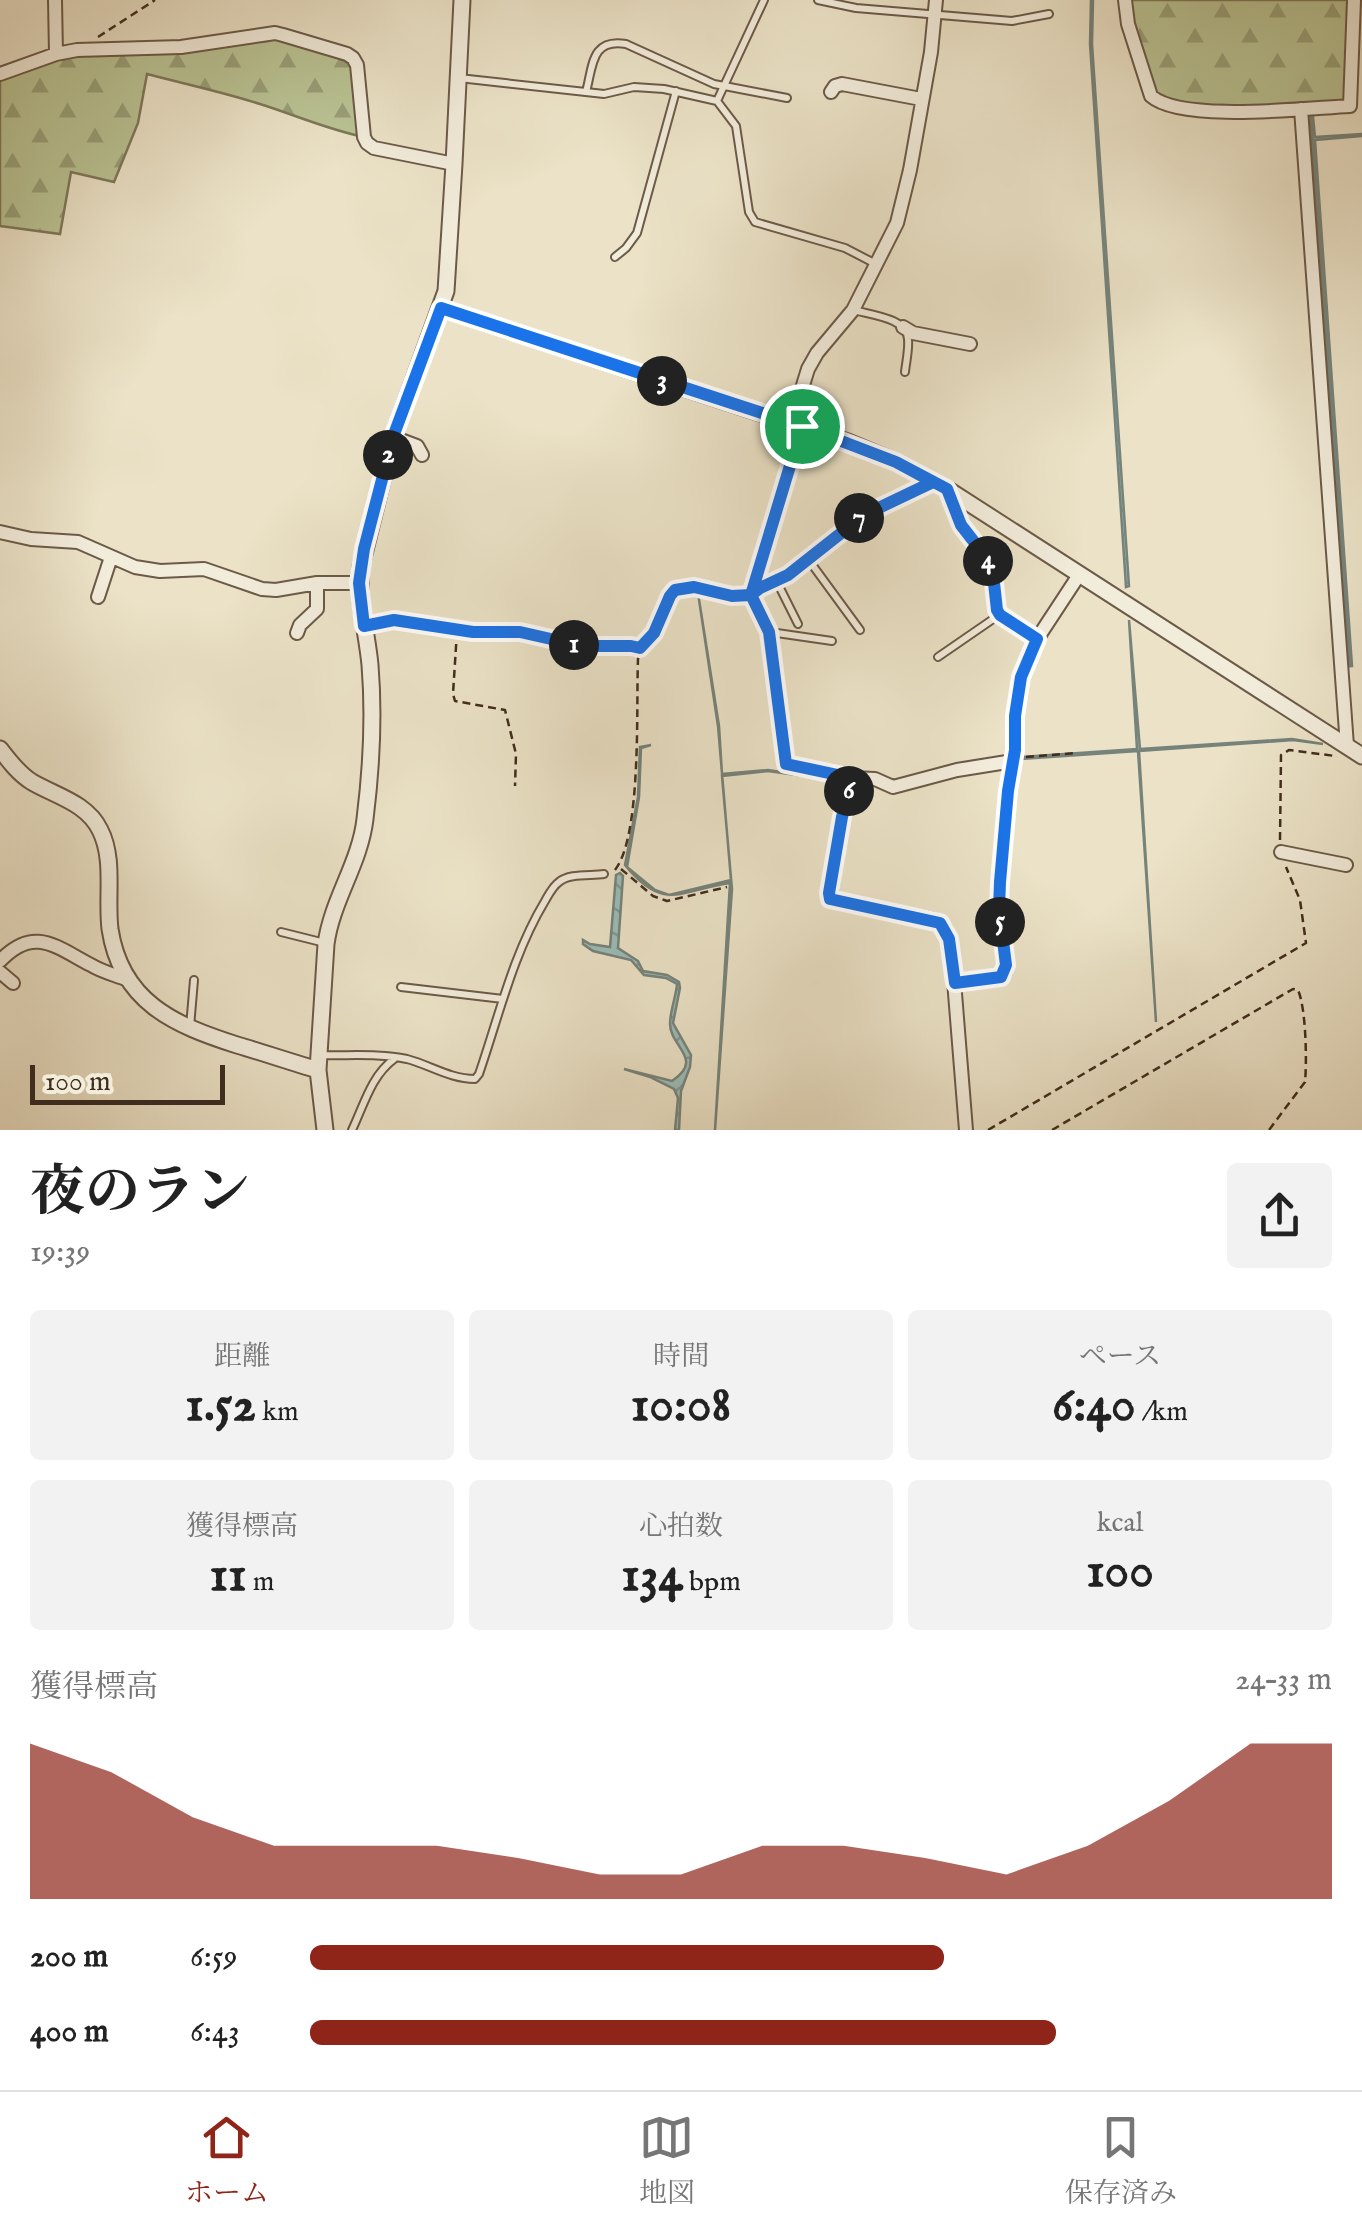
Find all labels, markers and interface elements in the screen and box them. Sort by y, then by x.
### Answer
pin: 3 [637,356,687,406]
text: 3 [657,363,667,398]
pin [760,384,845,469]
icon: arrive [775,399,830,454]
pin: 2 [363,430,413,480]
text: 2 [381,437,395,472]
pin: 7 [834,493,884,543]
text: 7 [852,500,866,535]
pin: 4 [963,536,1013,586]
text: 4 [981,543,995,578]
pin: 1 [549,620,599,670]
text: 1 [569,627,579,662]
pin: 6 [824,766,874,816]
text: 6 [843,773,855,808]
pin: 5 [975,897,1025,947]
text: 5 [995,904,1005,939]
scale bar [30,1060,225,1104]
text: 100 m [45,1065,111,1100]
text: 夜のラン [30,1159,250,1229]
button: share [1227,1163,1332,1268]
text: 19:39 [30,1232,90,1273]
text: 距離 [214,1340,270,1375]
text: 時間 [653,1340,709,1375]
text: ペース [1079,1340,1161,1375]
text: 1.52 [185,1375,256,1438]
text: 10:08 [631,1375,731,1438]
text: 6:40 [1052,1375,1136,1438]
text: km [256,1395,299,1430]
text: /km [1136,1395,1188,1430]
text: kcal [1097,1506,1143,1541]
text: 獲得標高 [186,1510,298,1545]
text: 心拍数 [639,1510,723,1545]
text: 100 [1086,1541,1154,1604]
text: 11 [209,1545,247,1608]
text: 134 [621,1545,683,1608]
text: m [247,1565,275,1600]
text: bpm [683,1565,741,1600]
text: 24–33 m [1235,1660,1332,1701]
text: 獲得標高 [30,1668,158,1709]
text: 200 m [30,1937,108,1978]
text: 6:59 [190,1937,238,1978]
text: 400 m [30,2012,109,2053]
text: 6:43 [190,2012,240,2053]
tab: ホーム [185,2110,269,2212]
tab: 地図 [639,2110,695,2212]
tab: 保存済み [1065,2110,1177,2212]

